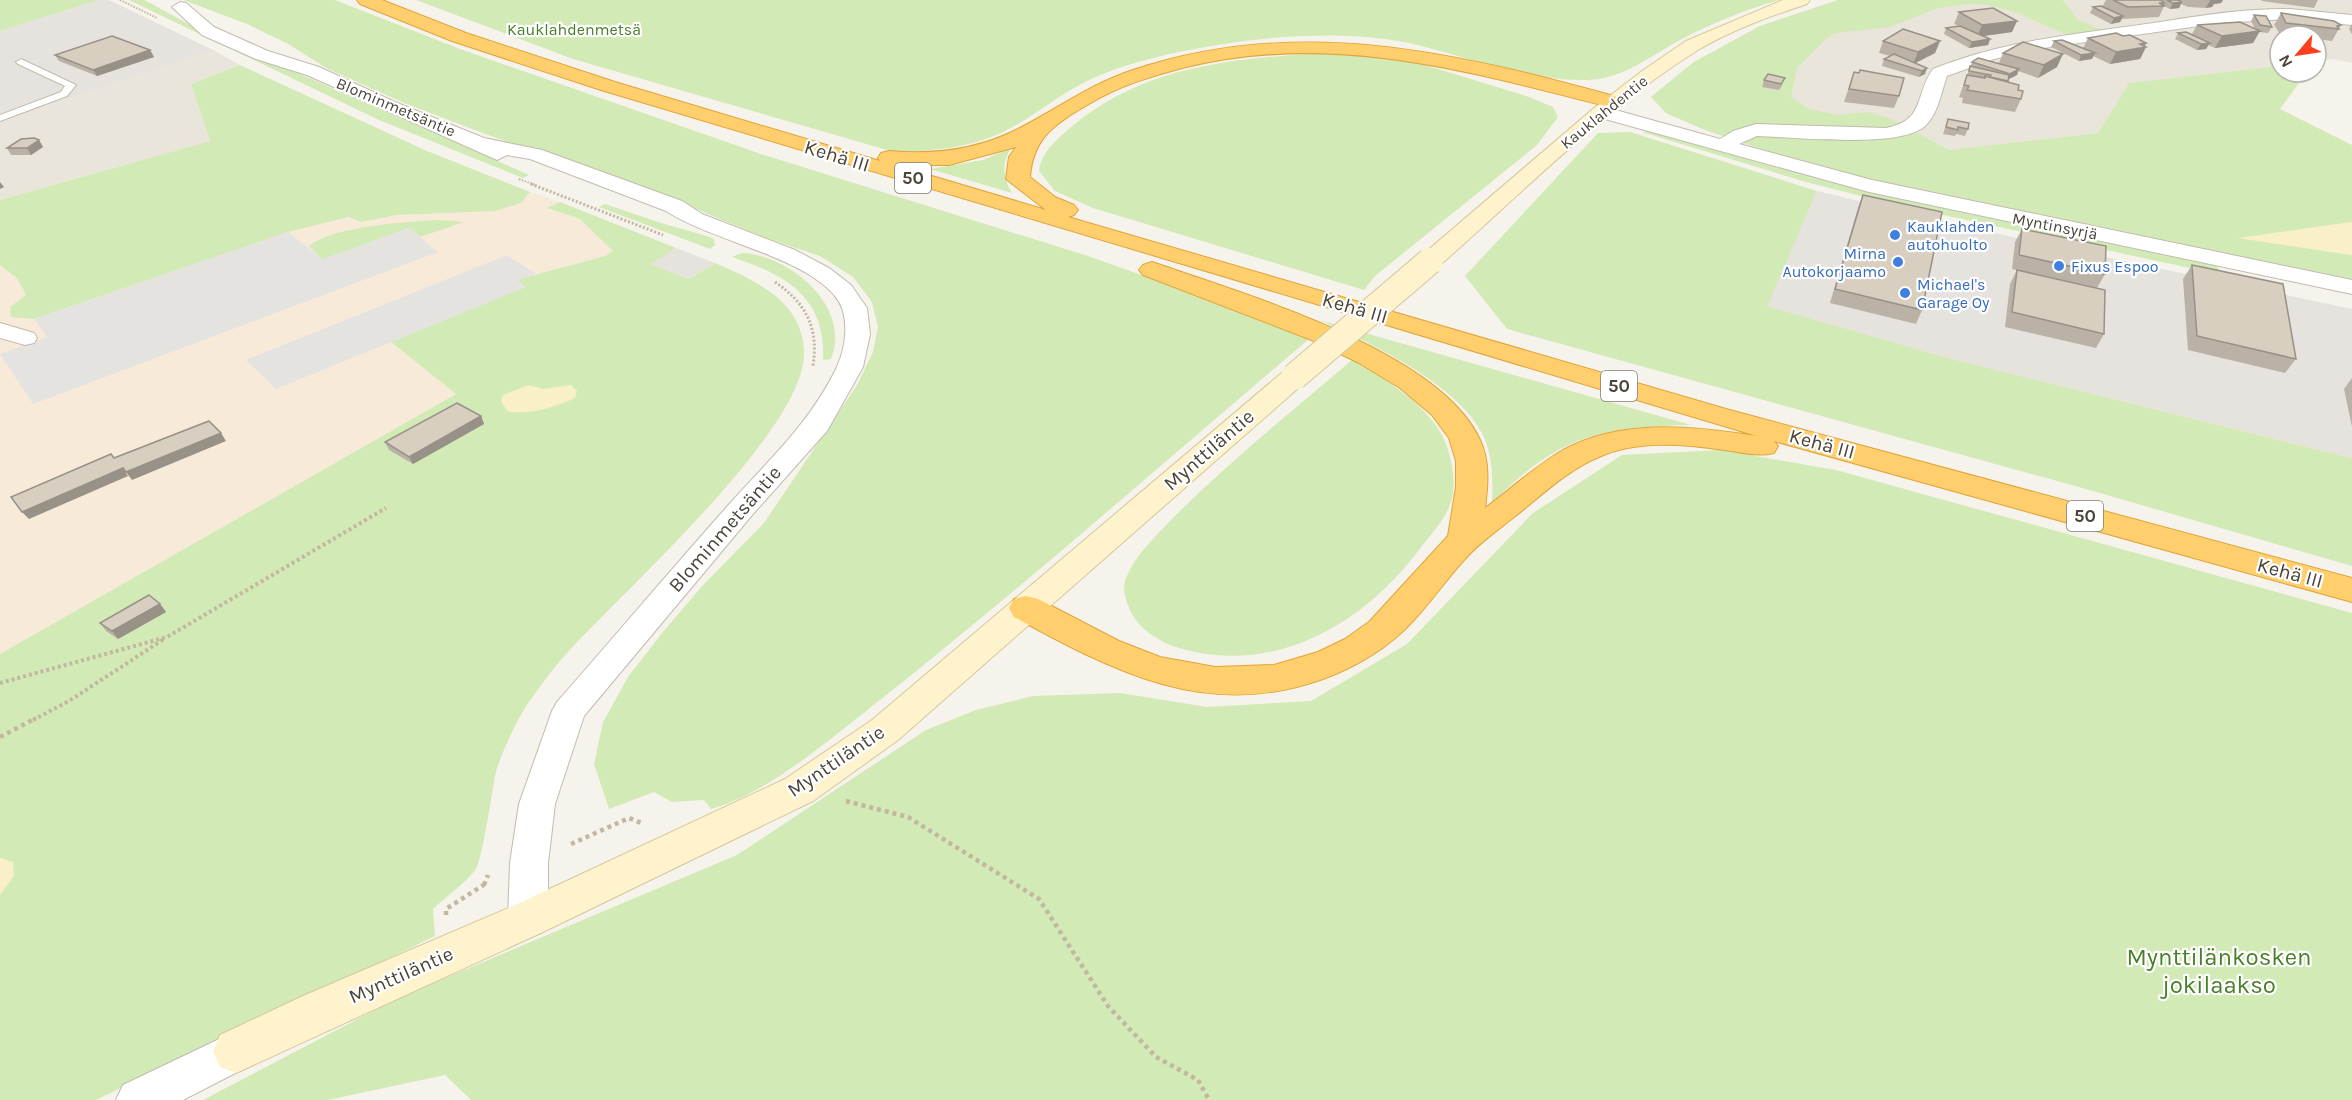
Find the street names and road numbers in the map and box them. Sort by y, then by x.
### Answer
street label: Kauklahdentie [1557,71,1651,153]
street label: Blominmetsäntie [334,73,458,141]
street label: Kehä III [802,135,872,177]
road number: 50 [895,163,931,193]
street label: Myntinsyrjä [2011,208,2099,244]
street label: Kehä III [1320,288,1390,328]
road number: 50 [1601,371,1637,401]
street label: Mynttiläntie [1159,405,1259,495]
street label: Kehä III [1787,424,1857,464]
street label: Blominmetsäntie [664,461,786,597]
road number: 50 [2067,501,2103,531]
street label: Kehä III [2255,553,2325,593]
street label: Mynttiläntie [783,720,889,802]
street label: Mynttiläntie [345,942,457,1008]

